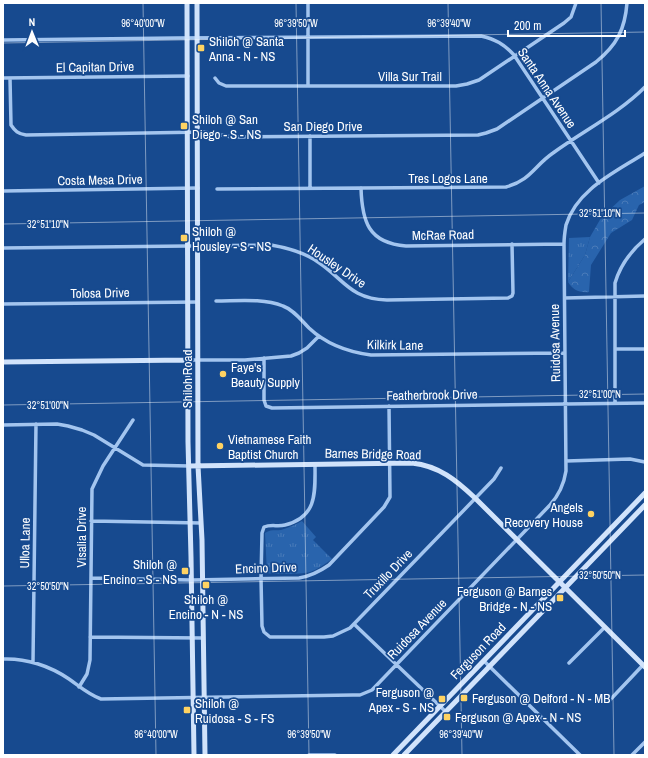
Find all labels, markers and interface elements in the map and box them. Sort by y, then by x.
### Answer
north arrow [12,12,52,52]
scale bar [508,12,625,38]
text: N [28,15,35,29]
text: 96°40'00"W [121,17,165,30]
text: 96°39'50"W [274,17,318,30]
text: 96°39'40"W [427,17,471,30]
text: 200 m [514,18,541,34]
place label: Shiloh @ Santa Anna - N - NS [208,33,284,65]
marker: Shiloh @ Santa Anna - N - NS [196,43,206,53]
street label: Santa Anna Avenue [514,44,580,132]
street label: El Capitan Drive [56,58,134,76]
street label: Villa Sur Trail [378,68,442,85]
place label: Shiloh @ San Diego - S - NS [192,111,261,143]
street label: San Diego Drive [284,118,362,135]
marker: Shiloh @ San Diego - S - NS [179,121,189,131]
street label: Tres Logos Lane [408,170,488,187]
street label: Costa Mesa Drive [57,171,143,189]
text: 32°51'10"N [579,207,621,220]
text: 32°51'10"N [27,218,69,231]
place label: Shiloh @ Housley - S - NS [192,223,271,255]
street label: McRae Road [412,226,474,244]
marker: Shiloh @ Housley - S - NS [179,233,189,243]
street label: Housley Drive [305,240,370,292]
street label: Tolosa Drive [70,284,130,302]
street label: Ruidosa Avenue [546,304,564,382]
street label: Kilkirk Lane [367,336,423,354]
street label: Shiloh Road [179,350,196,408]
place label: Faye's Beauty Supply [231,359,300,391]
marker: Faye's Beauty Supply [218,369,228,379]
street label: Featherbrook Drive [386,386,478,404]
text: 32°51'00"N [579,388,621,401]
text: 32°51'00"N [27,399,69,412]
place label: Vietnamese Faith Baptist Church [228,431,312,463]
marker: Vietnamese Faith Baptist Church [215,441,225,451]
street label: Barnes Bridge Road [325,445,422,463]
place label: Angels Recovery House [504,499,583,531]
street label: Visalia Drive [73,507,90,567]
marker: Angels Recovery House [586,509,596,519]
street label: Ulloa Lane [16,517,34,569]
street label: Truxillo Drive [360,545,416,603]
place label: Shiloh @ Encino - S - NS [103,556,177,588]
street label: Encino Drive [235,558,297,578]
marker: Shiloh @ Encino - S - NS [180,566,190,576]
text: 32°50'50"N [579,569,621,582]
text: 32°50'50"N [27,580,69,593]
marker: Shiloh @ Encino - N - NS [201,580,211,590]
place label: Ferguson @ Barnes Bridge - N - NS [457,583,552,615]
place label: Shiloh @ Encino - N - NS [169,591,243,623]
marker: Ferguson @ Barnes Bridge - N - NS [555,593,565,603]
street label: Ruidosa Avenue [384,595,450,663]
street label: Ferguson Road [447,619,509,683]
place label: Ferguson @ Apex - S - NS [368,684,434,716]
place label: Ferguson @ Delford - N - MB [472,690,610,707]
marker: Ferguson @ Delford - N - MB [459,693,469,703]
marker: Ferguson @ Apex - S - NS [437,694,447,704]
place label: Shiloh @ Ruidosa - S - FS [195,695,274,727]
marker: Shiloh @ Ruidosa - S - FS [182,705,192,715]
place label: Ferguson @ Apex - N - NS [455,709,581,726]
marker: Ferguson @ Apex - N - NS [442,712,452,722]
text: 96°40'00"W [134,728,178,741]
text: 96°39'50"W [287,728,331,741]
text: 96°39'40"W [439,728,483,741]

